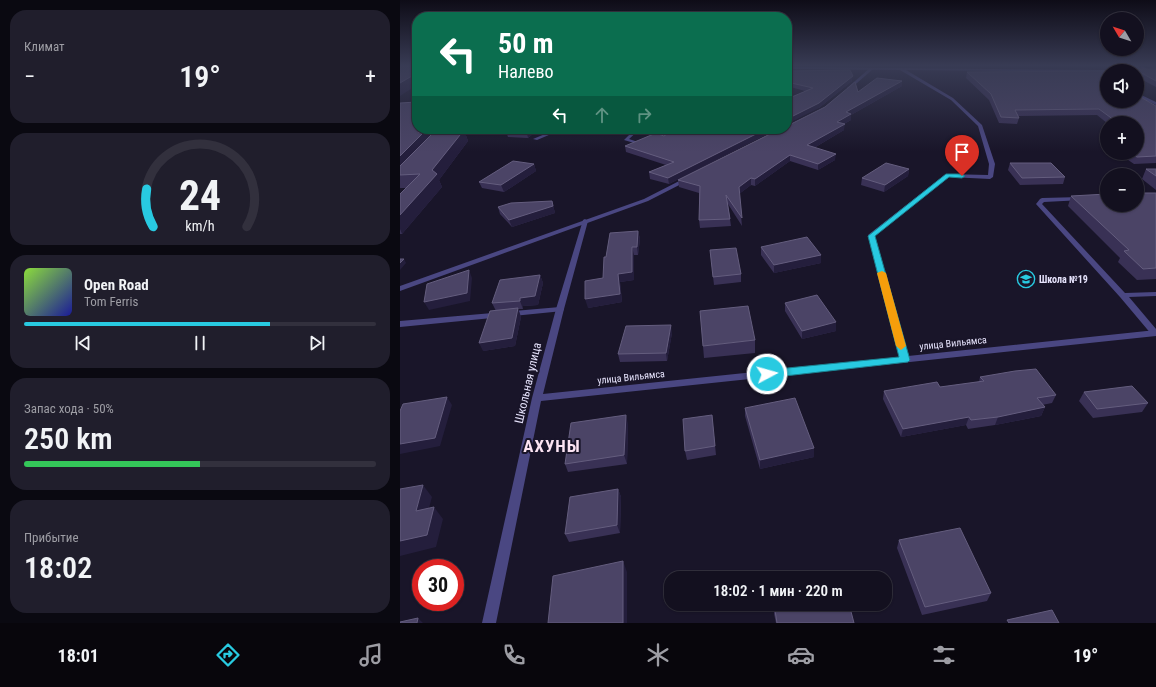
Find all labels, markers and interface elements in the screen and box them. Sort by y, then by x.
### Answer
north arrow [1100,12,1144,56]
map controls [1100,12,1144,212]
text: 50 m [498,27,554,60]
icon: left [432,28,484,80]
text: Климат [24,39,65,54]
text: 19° [179,59,221,94]
text: Налево [498,61,554,82]
text: − [24,64,35,89]
text: + [365,64,376,89]
button: sound [1100,64,1144,108]
icon: left [549,104,571,126]
icon: ahead [591,104,613,126]
icon: right [633,104,655,126]
button: + [1100,116,1144,160]
pin [945,135,979,176]
icon: arrive [951,141,973,163]
button: − [1100,168,1144,212]
text: 24 [179,171,221,220]
text: km/h [185,217,215,233]
school or university icon: Школа №19 [1016,269,1036,289]
place label: Школа №19 [1039,274,1088,285]
text: Open Road [84,276,149,294]
text: Tom Ferris [84,294,138,309]
icon: previous [72,332,94,354]
icon: pause [189,332,211,354]
icon: next [306,332,328,354]
street label: улица Вильямса [919,334,987,352]
street label: Школьная улица [512,341,544,425]
position arrow [746,353,788,395]
street label: улица Вильямса [597,368,665,386]
text: Запас хода · 50% [24,401,114,416]
text: 250 km [24,421,113,456]
district label: АХУНЫ [523,436,581,456]
text: Прибытие [24,530,79,545]
text: 18:02 [24,550,92,585]
speed limit sign: 30 [412,559,464,611]
text: 18:02 · 1 мин · 220 m [713,582,843,600]
icon: directions [214,641,242,669]
icon: music [357,641,385,669]
icon: phone [500,641,528,669]
icon: climate [644,641,672,669]
icon: car [787,641,815,669]
icon: filters [930,641,958,669]
text: 18:01 [58,645,99,666]
text: 19° [1073,645,1098,666]

